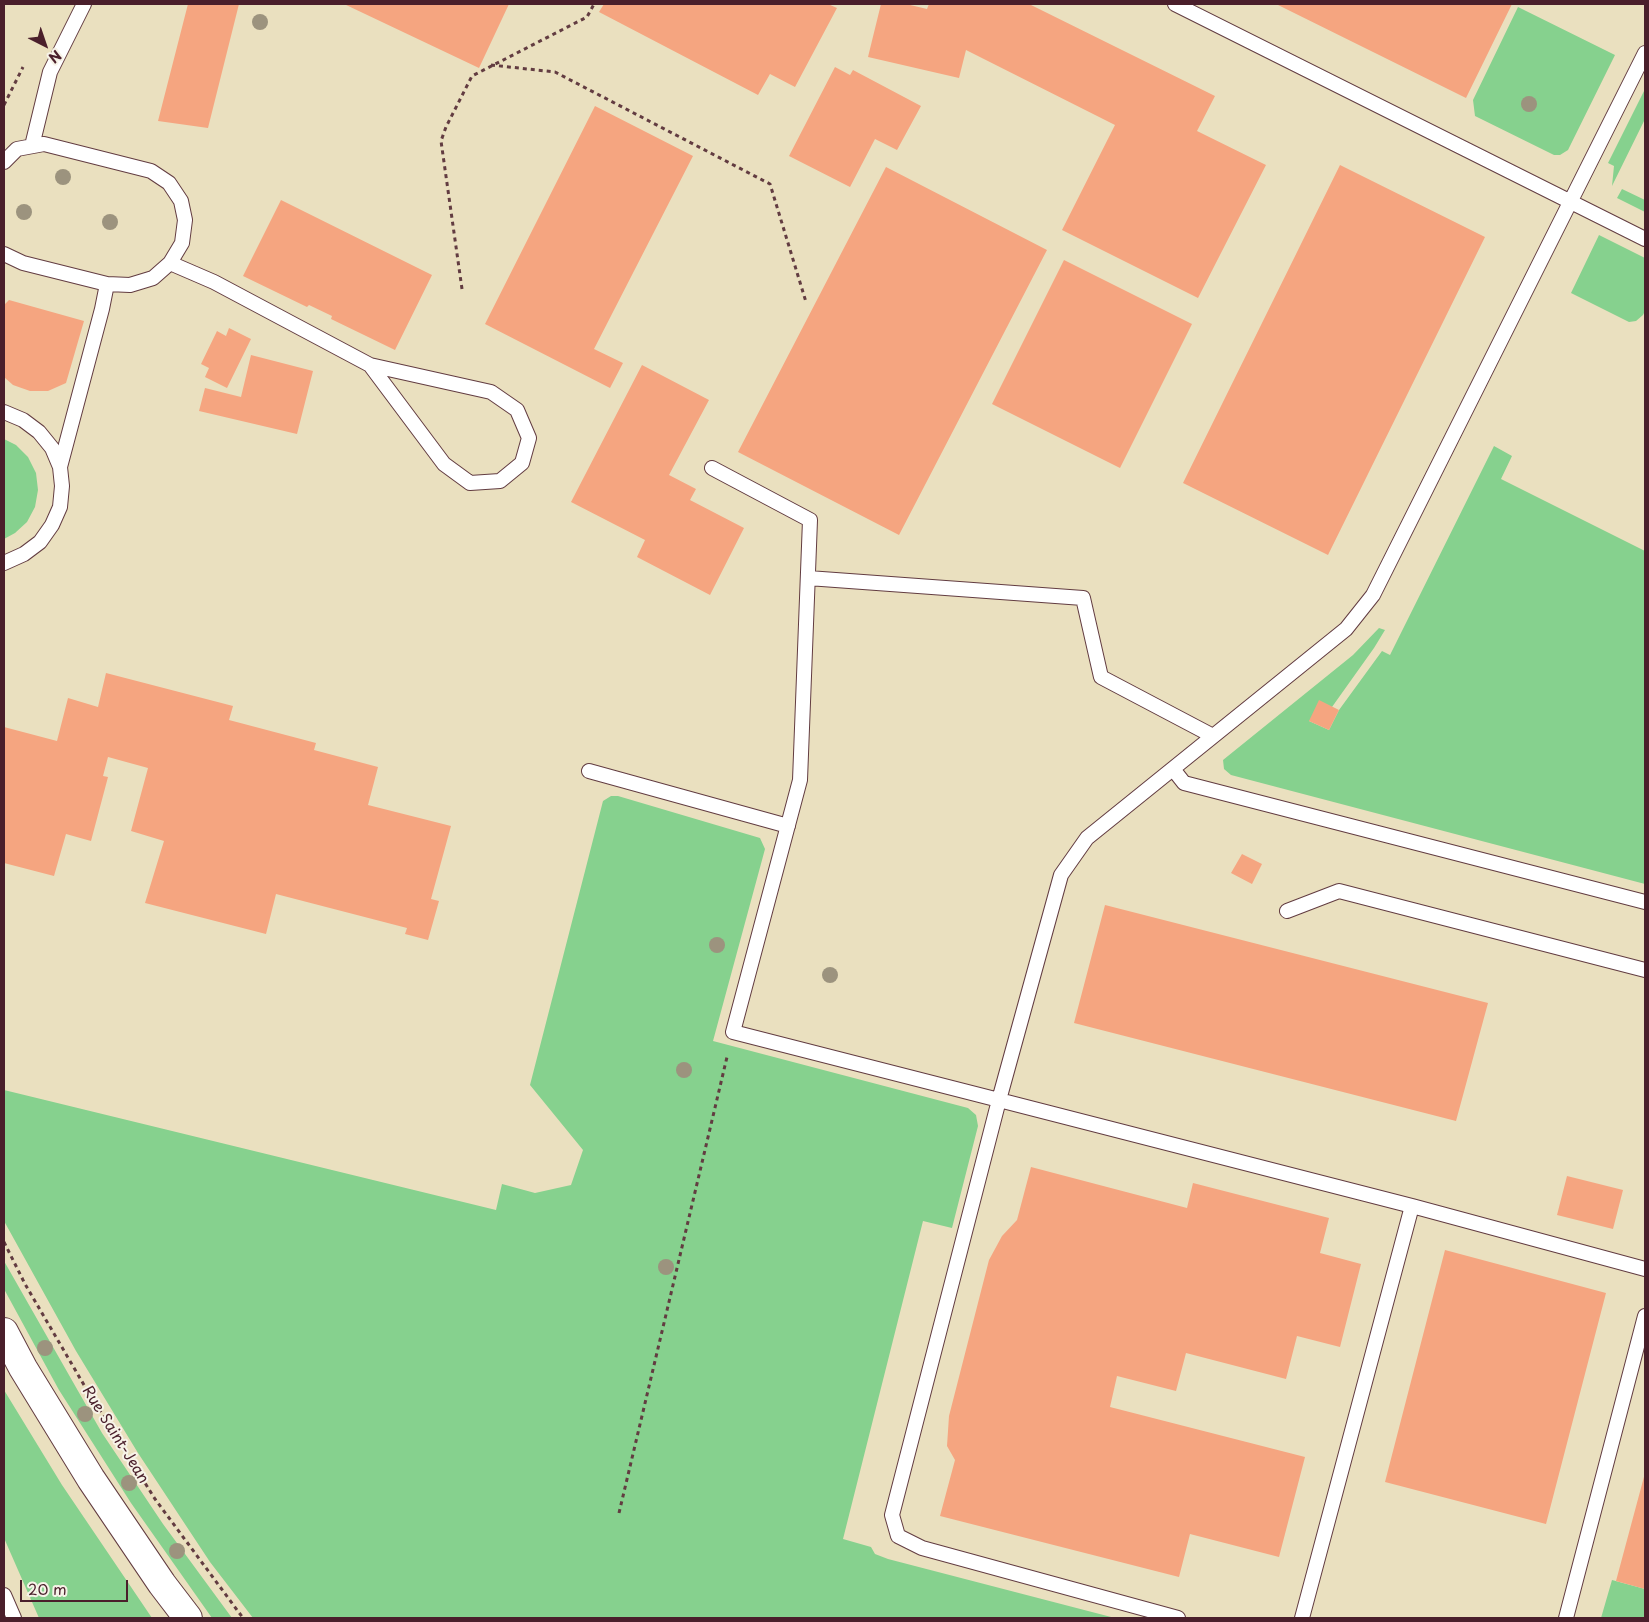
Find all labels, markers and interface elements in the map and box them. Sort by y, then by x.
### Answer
north arrow [20,20,70,70]
text: N [44,45,66,68]
street label: Rue Saint-Jean [78,1383,152,1487]
scale bar [22,1570,130,1602]
text: 20 m [28,1577,67,1600]

